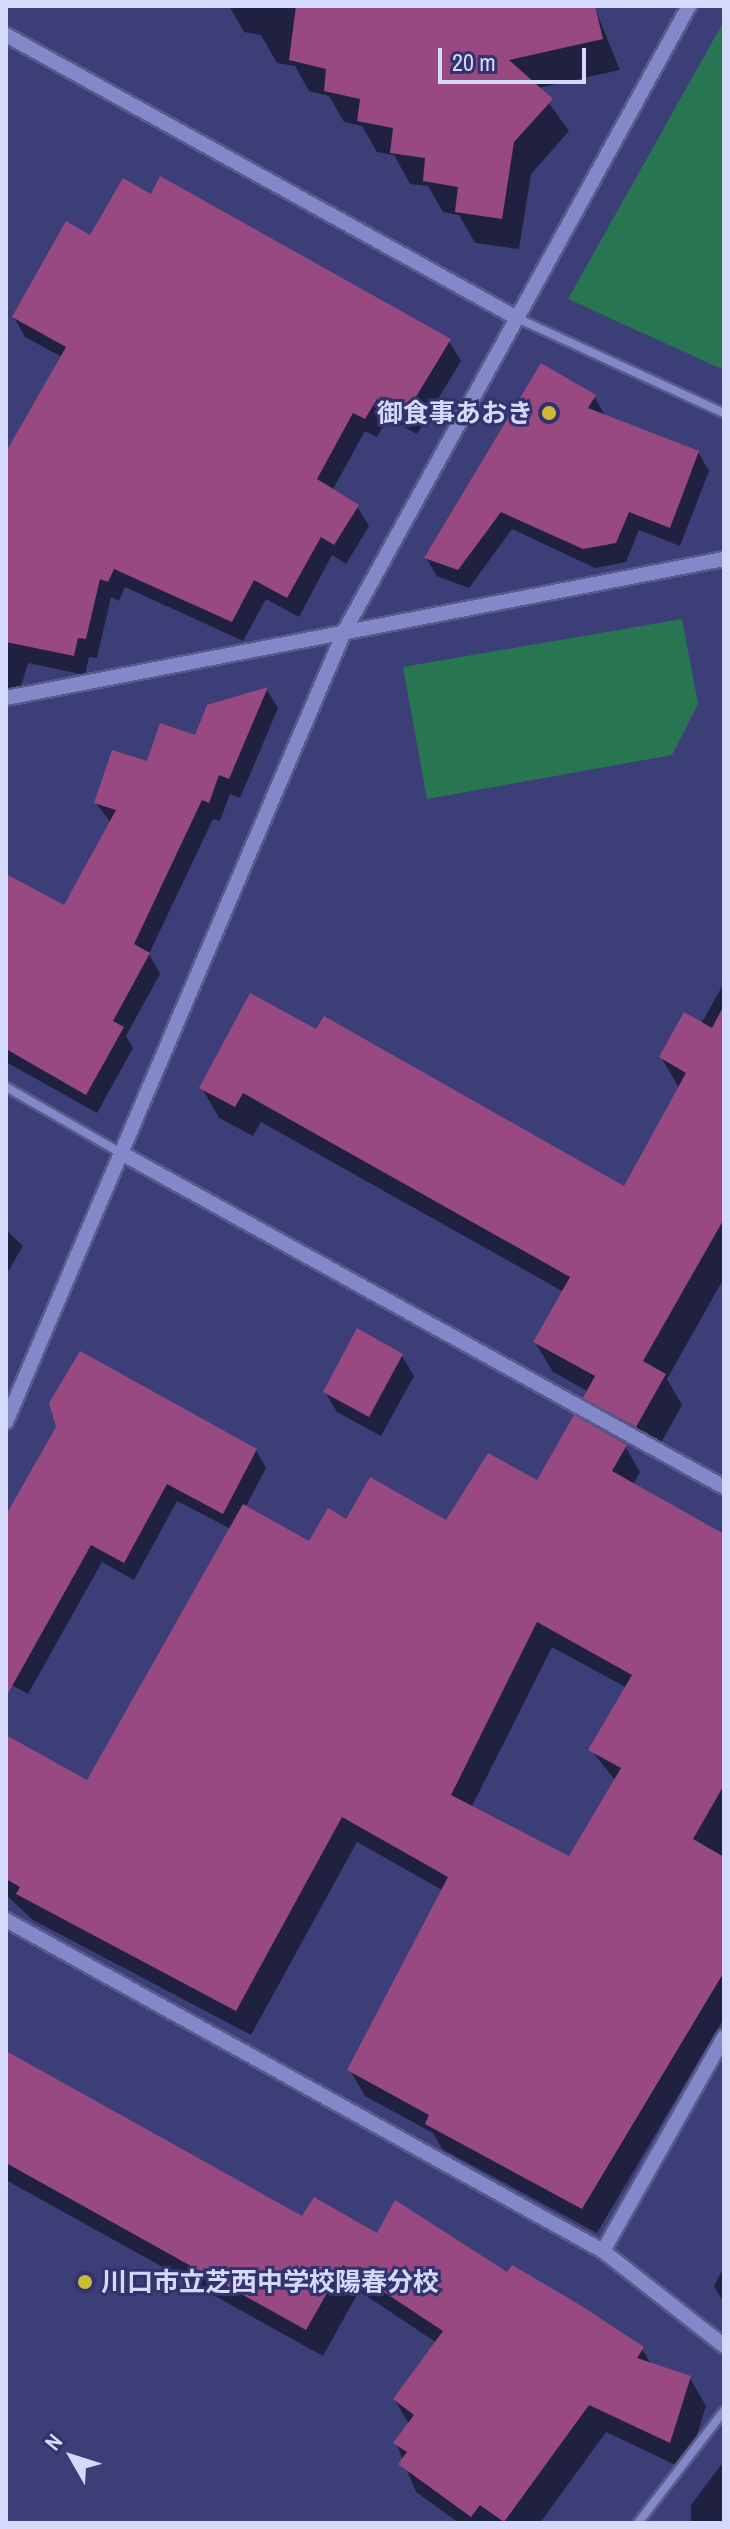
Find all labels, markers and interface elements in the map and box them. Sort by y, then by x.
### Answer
scale bar [442,32,590,82]
text: 20 m [452,46,496,78]
place label: 御食事あおき [377,397,533,429]
marker: 御食事あおき [540,404,558,422]
place label: 川口市立芝西中学校陽春分校 [101,2266,439,2298]
marker: 川口市立芝西中学校陽春分校 [76,2273,94,2291]
north arrow [32,2417,112,2497]
text: N [38,2427,69,2456]

